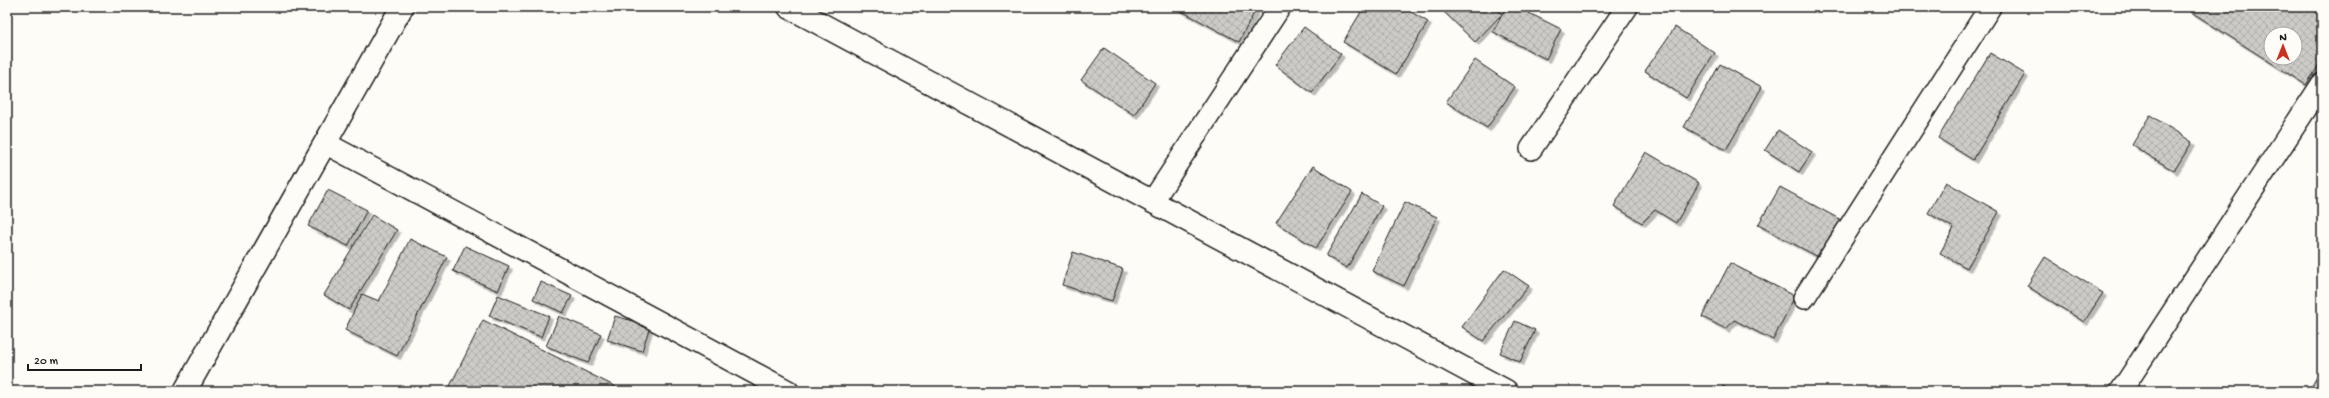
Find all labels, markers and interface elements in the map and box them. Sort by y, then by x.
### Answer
north arrow [2263,26,2303,66]
text: N [2279,32,2287,44]
scale bar [28,346,141,372]
text: 20 m [34,355,59,369]

